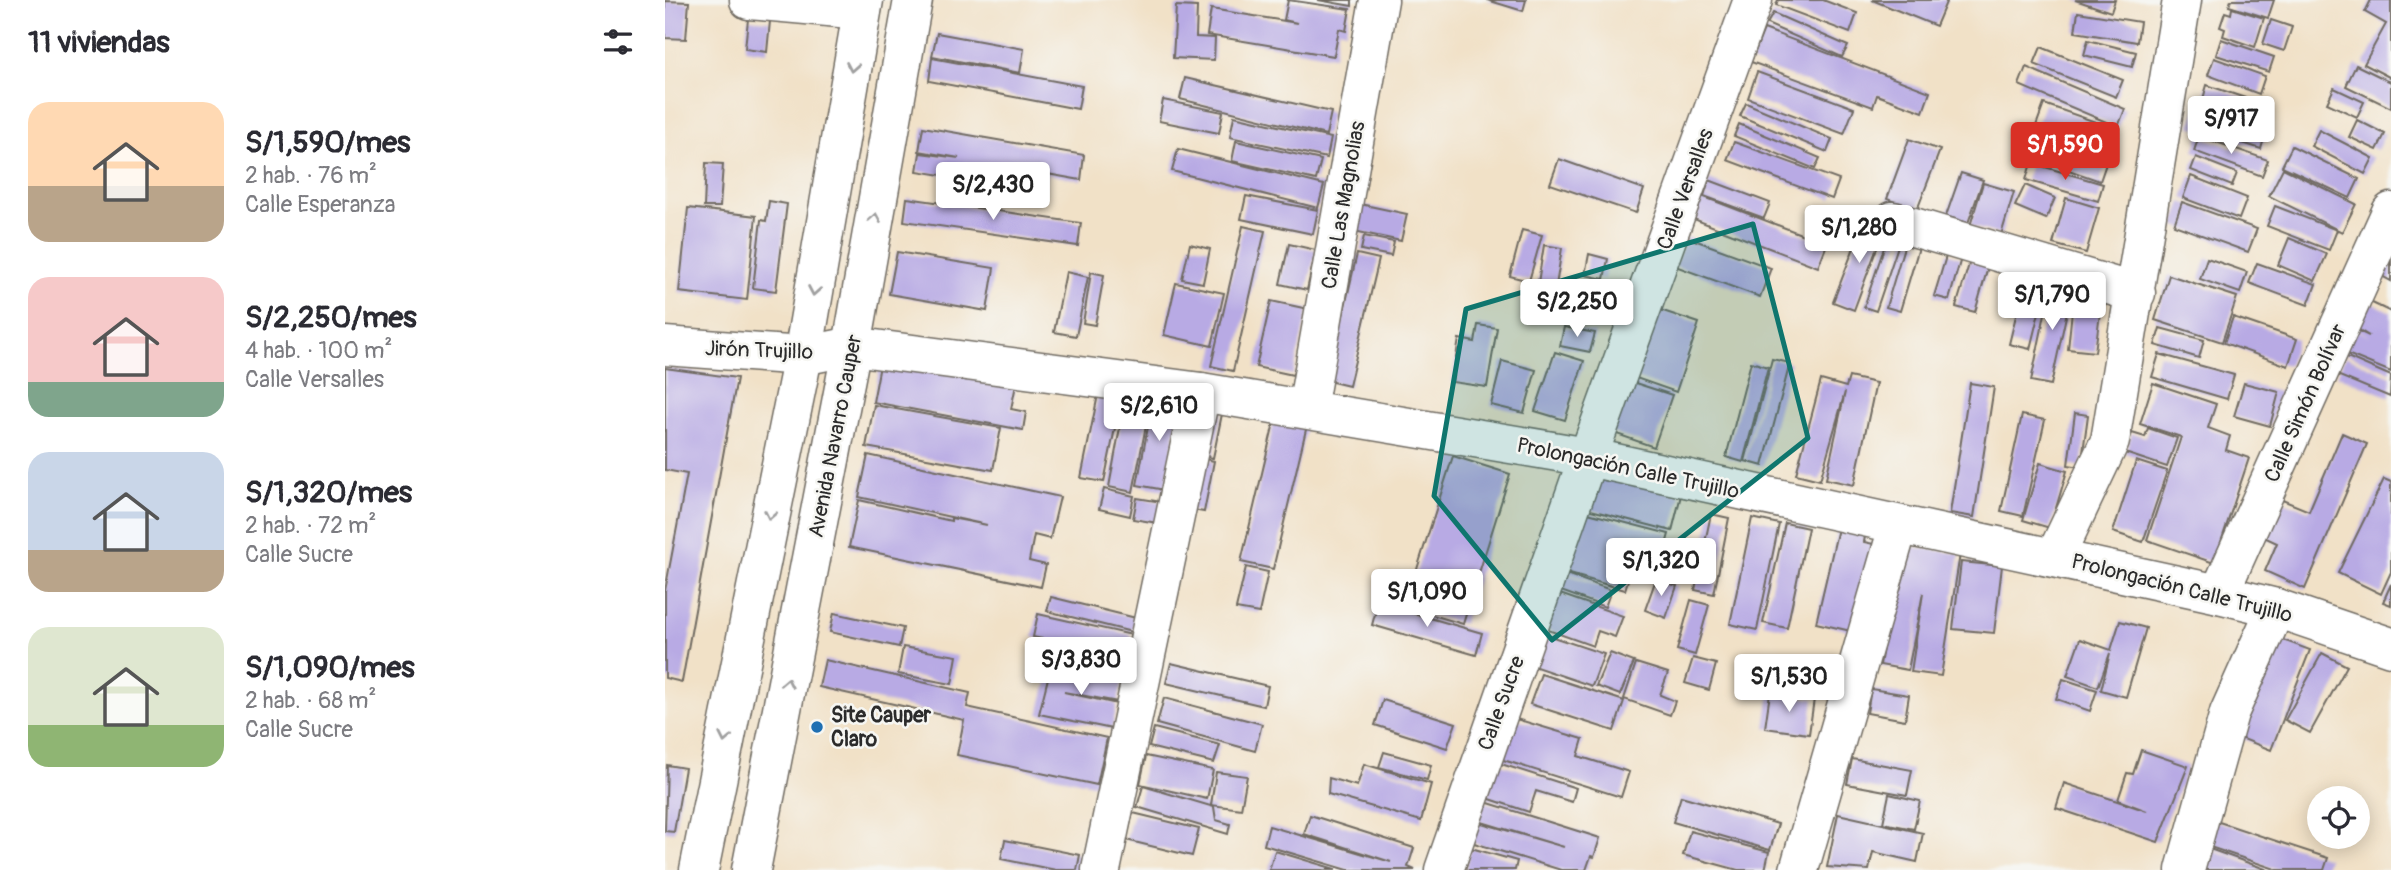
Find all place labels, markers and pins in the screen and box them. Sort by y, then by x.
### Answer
pin: S/917 [2182,96,2280,156]
pin: S/1,590 [2000,122,2130,182]
pin: S/2,430 [928,162,1058,222]
pin: S/1,280 [1794,205,1924,265]
pin: S/1,790 [1987,272,2117,332]
pin: S/2,250 [1512,280,1642,339]
pin: S/2,610 [1094,384,1224,443]
pin: S/1,320 [1596,538,1726,598]
pin: S/1,090 [1362,570,1492,629]
pin: S/3,830 [1016,638,1146,697]
pin: S/1,530 [1724,654,1854,714]
place label: Site Cauper Claro [831,702,931,753]
marker: Site Cauper Claro [809,719,825,735]

